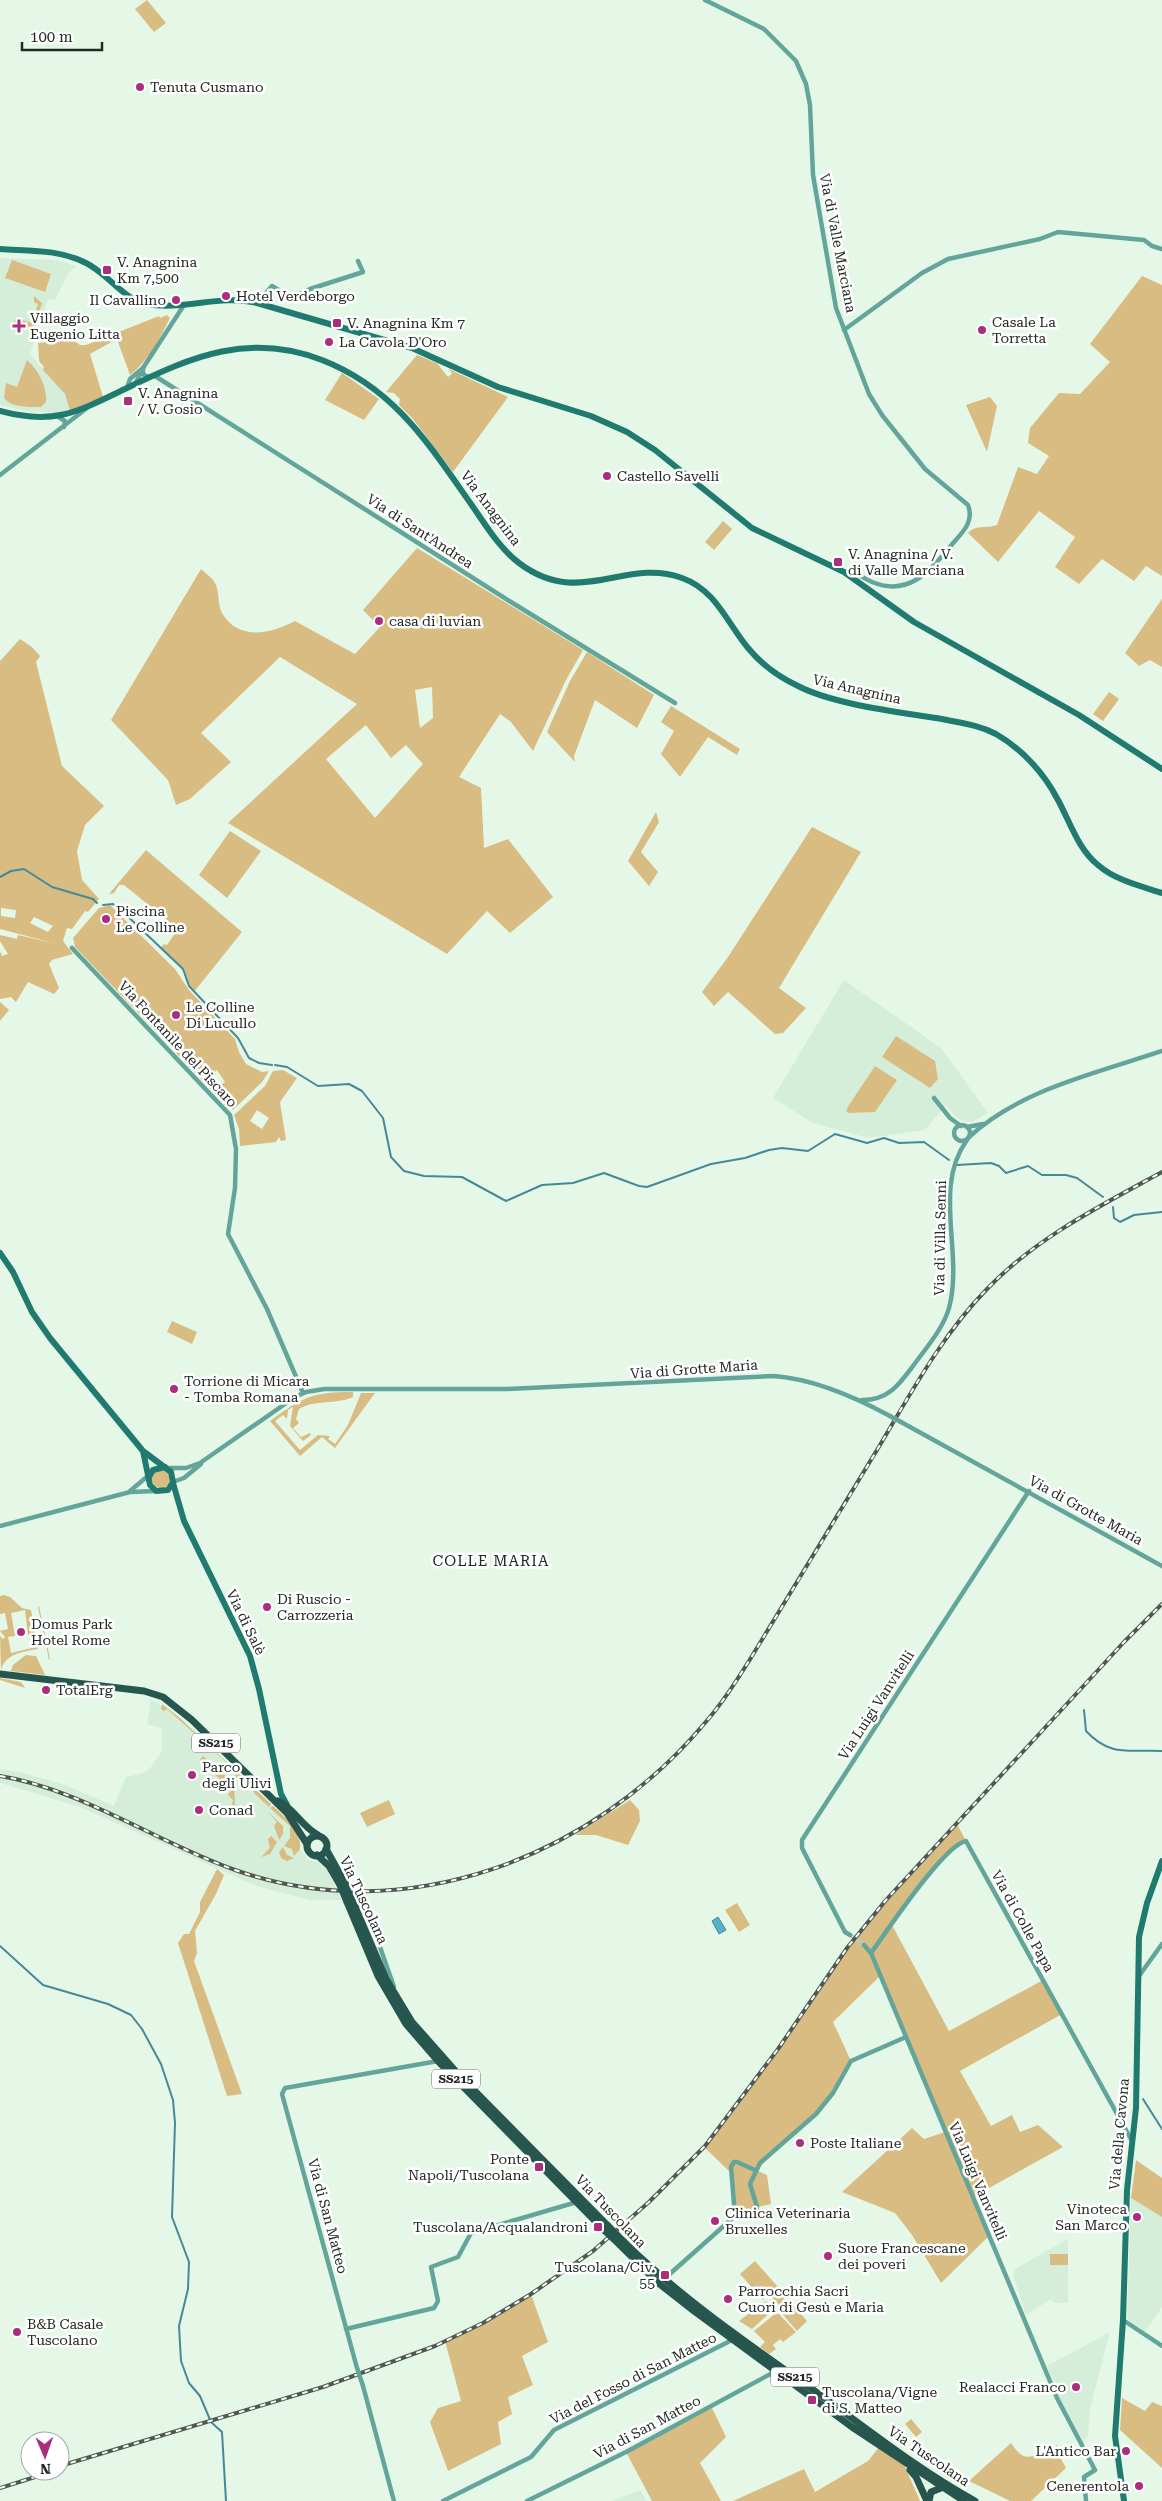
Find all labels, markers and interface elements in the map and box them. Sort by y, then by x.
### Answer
scale bar [22,20,102,52]
text: 100 m [30,28,73,46]
place label: Tenuta Cusmano [150,79,264,95]
marker: Tenuta Cusmano [134,81,146,93]
street label: Via di Valle Marciana [817,172,859,314]
place label: V. Anagnina Km 7,500 [117,254,198,286]
marker: V. Anagnina Km 7,500 [101,264,113,276]
place label: Hotel Verdeborgo [236,288,355,304]
marker: Hotel Verdeborgo [220,290,232,302]
place label: Il Cavallino [89,292,166,308]
marker: Il Cavallino [170,294,182,306]
place label: Villaggio Eugenio Litta [30,310,120,342]
place label: Casale La Torretta [992,314,1056,346]
place label: V. Anagnina Km 7 [347,315,465,331]
marker: V. Anagnina Km 7 [331,317,343,329]
marker: Villaggio Eugenio Litta [12,319,26,333]
marker: Casale La Torretta [976,324,988,336]
place label: La Cavola D'Oro [339,334,447,350]
marker: La Cavola D'Oro [323,336,335,348]
place label: V. Anagnina / V. Gosio [137,385,219,417]
marker: V. Anagnina / V. Gosio [122,395,134,407]
street label: Via Anagnina [458,467,525,549]
place label: Castello Savelli [617,468,720,484]
marker: Castello Savelli [601,470,613,482]
street label: Via di Sant'Andrea [364,491,476,572]
place label: V. Anagnina / V. di Valle Marciana [848,546,965,578]
marker: V. Anagnina / V. di Valle Marciana [832,556,844,568]
place label: casa di luvian [389,613,481,629]
marker: casa di luvian [373,615,385,627]
street label: Via Anagnina [811,671,903,707]
place label: Piscina Le Colline [116,903,185,935]
marker: Piscina Le Colline [100,913,112,925]
street label: Via Fontanile del Piscaro [115,978,241,1110]
place label: Le Colline Di Lucullo [186,999,256,1031]
marker: Le Colline Di Lucullo [170,1009,182,1021]
street label: Via di Villa Senni [931,1180,949,1296]
street label: Via di Grotte Maria [630,1357,759,1381]
place label: Torrione di Micara - Tomba Romana [184,1373,310,1405]
marker: Torrione di Micara - Tomba Romana [168,1383,180,1395]
street label: Via di Grotte Maria [1026,1472,1146,1548]
district label: COLLE MARIA [433,1552,549,1570]
street label: Via di Salè [223,1587,269,1658]
place label: Di Ruscio - Carrozzeria [277,1591,354,1623]
marker: Di Ruscio - Carrozzeria [261,1601,273,1613]
place label: Domus Park Hotel Rome [31,1616,113,1648]
marker: Domus Park Hotel Rome [15,1626,27,1638]
street label: Via Luigi Vanvitelli [835,1647,918,1763]
place label: TotalErg [56,1682,113,1698]
marker: TotalErg [40,1684,52,1696]
road number: SS215 [192,1734,240,1752]
place label: Parco degli Ulivi [202,1759,272,1791]
marker: Parco degli Ulivi [186,1769,198,1781]
place label: Conad [209,1802,253,1818]
marker: Conad [193,1804,205,1816]
street label: Via Tuscolana [337,1854,391,1947]
street label: Via di Colle Papa [988,1867,1058,1975]
road number: SS215 [432,2070,480,2088]
street label: Via della Cavona [1106,2077,1132,2190]
street label: Via Luigi Vanvitelli [946,2119,1010,2243]
place label: Poste Italiane [810,2135,902,2151]
marker: Poste Italiane [794,2137,806,2149]
place label: Ponte Napoli/Tuscolana [408,2151,529,2183]
street label: Via di San Matteo [305,2157,351,2275]
marker: Ponte Napoli/Tuscolana [533,2161,545,2173]
street label: Via Tuscolana [572,2171,650,2251]
place label: Vinoteca San Marco [1055,2201,1127,2233]
place label: Clinica Veterinaria Bruxelles [725,2205,851,2237]
marker: Vinoteca San Marco [1131,2211,1143,2223]
marker: Clinica Veterinaria Bruxelles [709,2215,721,2227]
place label: Tuscolana/Acqualandroni [413,2219,589,2235]
marker: Tuscolana/Acqualandroni [592,2221,604,2233]
place label: Suore Francescane dei poveri [838,2240,966,2272]
marker: Suore Francescane dei poveri [822,2250,834,2262]
place label: Tuscolana/Civ. 55 [555,2259,655,2291]
marker: Tuscolana/Civ. 55 [659,2269,671,2281]
place label: Parrocchia Sacri Cuori di Gesù e Maria [738,2283,884,2315]
marker: Parrocchia Sacri Cuori di Gesù e Maria [722,2293,734,2305]
place label: B&B Casale Tuscolano [27,2316,104,2348]
marker: B&B Casale Tuscolano [11,2326,23,2338]
street label: Via del Fosso di San Matteo [547,2329,719,2427]
road number: SS215 [771,2368,819,2386]
place label: Realacci Franco [959,2379,1066,2395]
marker: Realacci Franco [1070,2381,1082,2393]
place label: Tuscolana/Vigne di S. Matteo [822,2384,937,2416]
street label: Via di San Matteo [591,2392,703,2462]
marker: Tuscolana/Vigne di S. Matteo [806,2394,818,2406]
street label: Via Tuscolana [885,2423,973,2489]
north arrow [20,2431,70,2481]
place label: L'Antico Bar [1036,2443,1116,2459]
marker: L'Antico Bar [1120,2445,1132,2457]
text: N [40,2461,51,2477]
place label: Cenerentola [1047,2478,1129,2494]
marker: Cenerentola [1133,2480,1145,2492]

